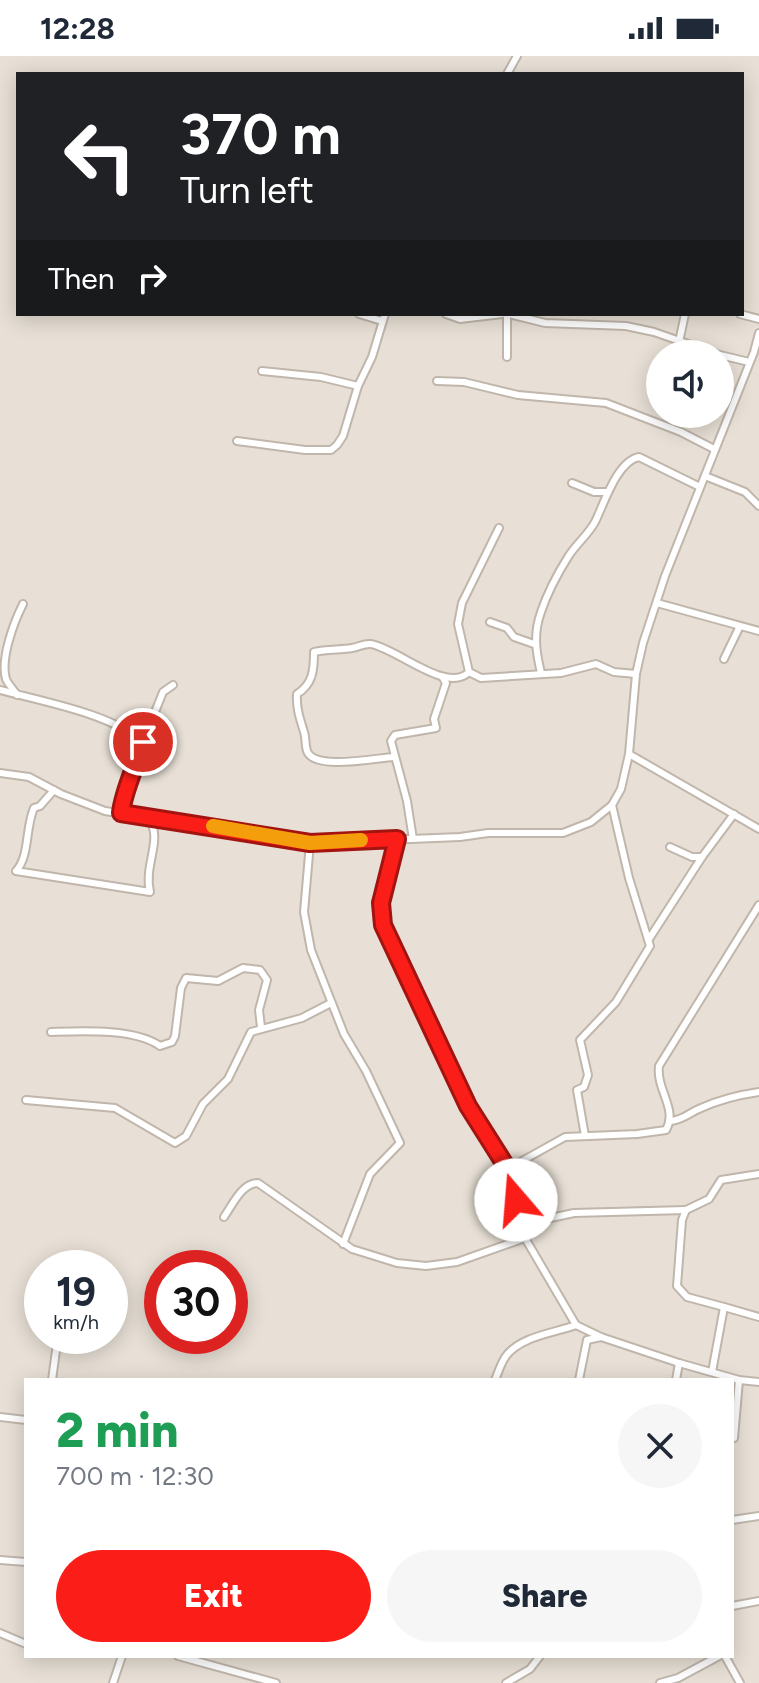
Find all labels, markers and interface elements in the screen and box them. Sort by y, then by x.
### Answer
text: 12:28 [40,10,115,47]
text: 370 m [180,101,341,168]
icon: left [48,104,152,208]
text: Turn left [180,169,314,212]
icon: right [130,256,174,300]
text: Then [48,260,114,297]
map controls [646,340,734,428]
button: sound [646,340,734,428]
pin [109,708,177,776]
icon: arrive [121,720,165,764]
position arrow [474,1158,558,1242]
speed limit sign: 30 [144,1250,248,1354]
text: 19 [56,1268,96,1316]
text: km/h [53,1310,99,1334]
text: 2 min [56,1401,179,1459]
button: close [618,1404,702,1488]
text: 700 m · 12:30 [56,1460,214,1492]
button: Exit [56,1550,371,1642]
button: Share [387,1550,702,1642]

